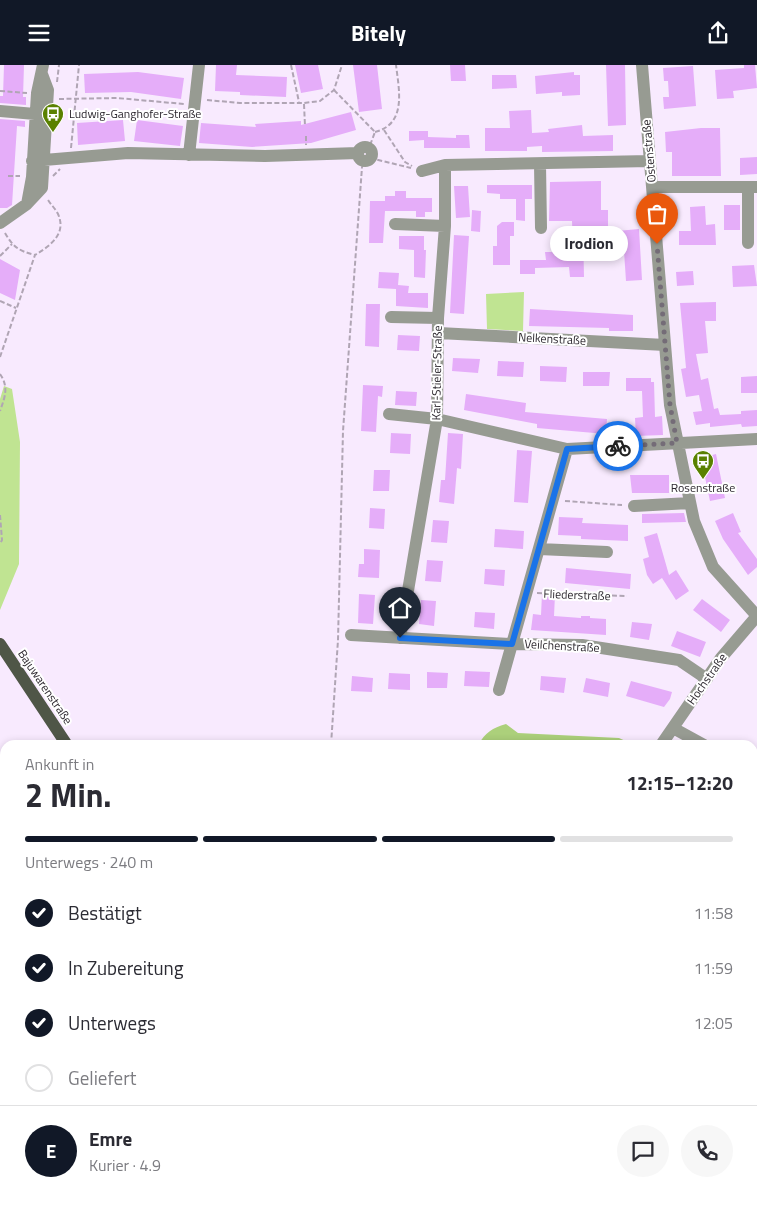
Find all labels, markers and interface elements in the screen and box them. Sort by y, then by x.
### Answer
text: Bitely [351,16,406,50]
icon: menu [25,19,53,47]
icon: share [704,19,732,47]
bus stop icon: Ludwig-Ganghofer-Straße [41,102,65,133]
place label: Ludwig-Ganghofer-Straße [69,104,201,123]
street label: Ostenstraße [636,119,661,183]
pin [636,193,678,244]
icon: bag [643,200,671,228]
callout: Irodion [550,227,627,261]
text: Irodion [564,231,614,255]
street label: Karl-Stieler-Straße [426,325,447,421]
street label: Nelkenstraße [518,327,586,350]
courier [593,421,643,471]
icon: bike [604,432,632,460]
bus stop icon: Rosenstraße [691,449,715,480]
place label: Rosenstraße [671,478,735,497]
street label: Fliederstraße [543,584,611,605]
pin [379,587,421,638]
icon: home [386,594,414,622]
street label: Veilchenstraße [524,634,600,657]
street label: Bajuwarenstraße [13,645,78,728]
street label: Hochstraße [682,649,731,708]
text: Ankunft in [25,752,94,776]
text: 12:15–12:20 [626,768,733,797]
text: 2 Min. [25,771,112,819]
text: Unterwegs · 240 m [25,850,153,874]
text: Bestätigt [68,898,142,927]
icon: check [25,899,53,927]
text: 11:58 [694,901,733,925]
text: In Zubereitung [68,953,184,982]
icon: check [25,954,53,982]
text: 11:59 [694,956,733,980]
text: Unterwegs [68,1008,156,1037]
icon: check [25,1009,53,1037]
text: 12:05 [694,1011,733,1035]
text: Geliefert [68,1063,136,1092]
text: Emre [89,1124,132,1153]
button: chat [617,1125,669,1177]
button: phone [681,1125,733,1177]
text: E [46,1136,56,1165]
text: Kurier · 4.9 [89,1153,161,1177]

